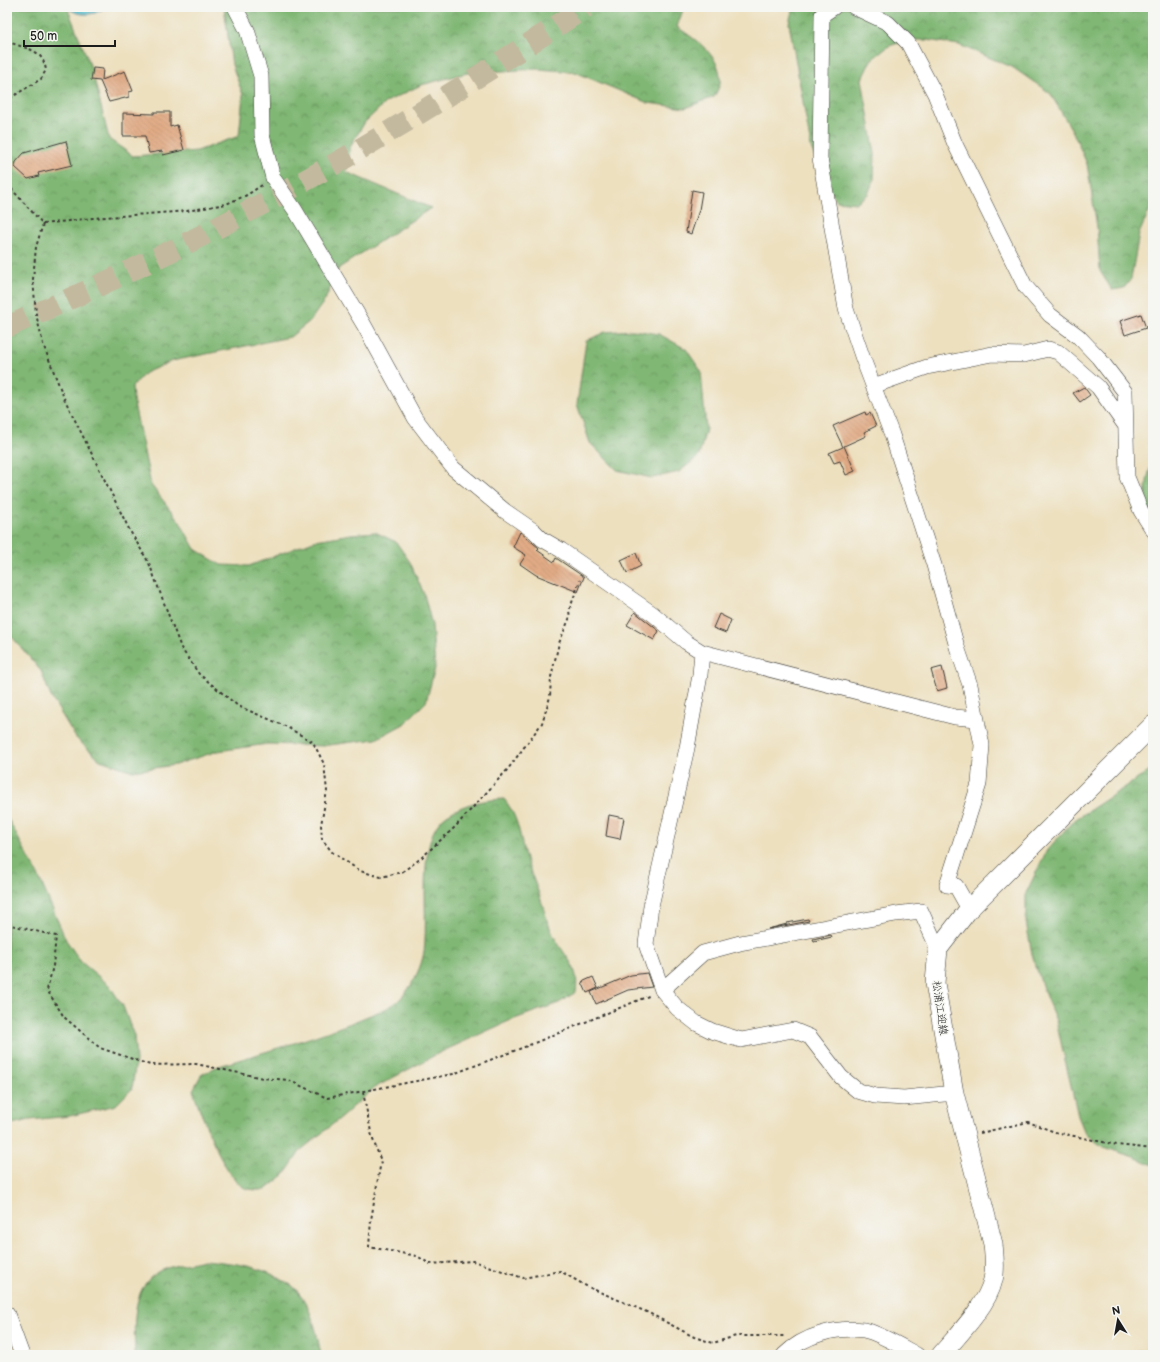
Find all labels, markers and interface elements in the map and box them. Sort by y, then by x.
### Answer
scale bar [24,22,115,48]
text: 50 m [30,29,57,44]
street label: 松浦江迎線 [930,980,950,1036]
north arrow [1098,1300,1138,1340]
text: N [1111,1304,1121,1318]

